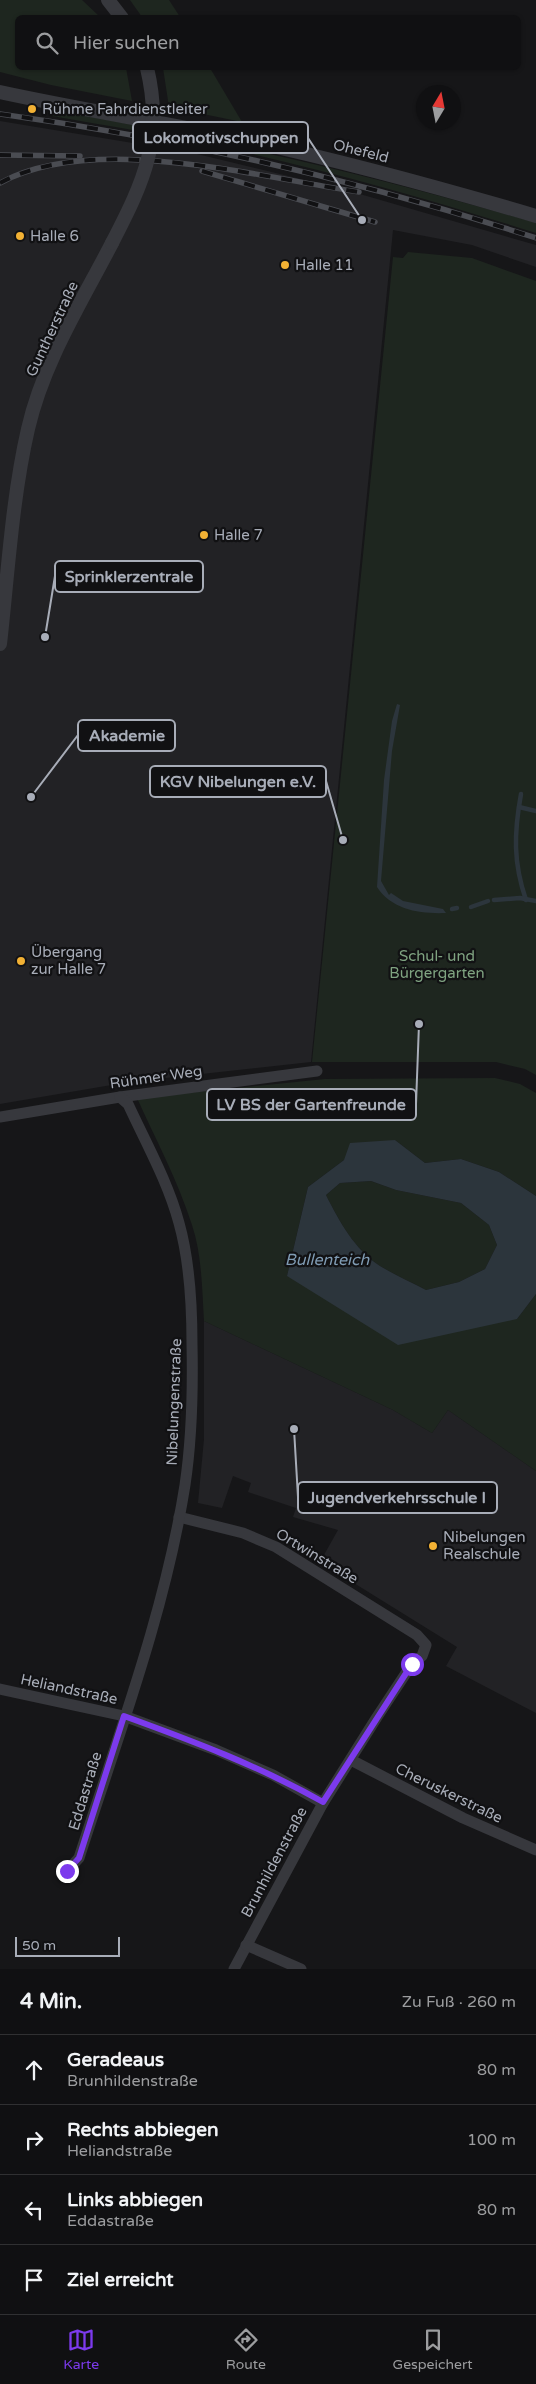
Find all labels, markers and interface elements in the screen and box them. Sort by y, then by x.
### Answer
search box [15,15,521,70]
icon: search [33,29,61,57]
text: Hier suchen [73,32,180,54]
north arrow [416,85,461,130]
place label: Rühme Fahrdienstleiter [42,100,208,118]
marker: Rühme Fahrdienstleiter [26,103,38,115]
callout: Lokomotivschuppen [133,122,308,153]
text: Lokomotivschuppen [144,128,298,148]
street label: Ohefeld [331,135,391,167]
place label: Halle 6 [30,227,79,245]
marker: Halle 6 [14,230,26,242]
place label: Halle 11 [295,256,353,274]
marker: Halle 11 [279,259,291,271]
street label: Guntherstraße [22,278,82,380]
place label: Halle 7 [214,526,263,544]
marker: Halle 7 [198,529,210,541]
callout: Sprinklerzentrale [55,561,203,592]
text: Sprinklerzentrale [65,567,193,587]
callout: Akademie [78,720,175,751]
text: Akademie [89,726,165,746]
callout: KGV Nibelungen e.V. [150,766,326,797]
text: KGV Nibelungen e.V. [160,772,316,792]
place label: Übergang zur Halle 7 [31,943,106,978]
park label: Schul- und Bürgergarten [389,947,485,982]
marker: Übergang zur Halle 7 [15,955,27,967]
street label: Rühmer Weg [109,1062,203,1092]
callout: LV BS der Gartenfreunde [207,1089,416,1120]
text: LV BS der Gartenfreunde [216,1095,406,1115]
water label: Bullenteich [285,1250,371,1270]
street label: Nibelungenstraße [163,1338,185,1466]
callout: Jugendverkehrsschule I [298,1482,497,1513]
text: Jugendverkehrsschule I [307,1488,486,1508]
street label: Ortwinstraße [273,1524,361,1588]
place label: Nibelungen Realschule [443,1528,526,1563]
marker: Nibelungen Realschule [427,1540,439,1552]
route start [401,1653,424,1676]
street label: Heliandstraße [19,1670,119,1708]
street label: Eddastraße [64,1749,106,1833]
street label: Cheruskerstraße [392,1759,506,1827]
street label: Brunhildenstraße [237,1804,311,1920]
route end [56,1860,79,1883]
scale bar [15,1934,120,1957]
text: 50 m [22,1937,56,1954]
text: 4 Min. [20,1989,82,2014]
text: Zu Fuß · 260 m [402,1992,516,2012]
text: Geradeaus [67,2049,164,2071]
icon: ahead [20,2056,48,2084]
text: 80 m [477,2060,516,2080]
text: Brunhildenstraße [67,2071,198,2091]
text: Rechts abbiegen [67,2119,219,2141]
icon: right [20,2126,48,2154]
text: 100 m [467,2130,516,2150]
text: Heliandstraße [67,2141,172,2161]
text: Links abbiegen [67,2189,203,2211]
icon: left [20,2196,48,2224]
text: 80 m [477,2200,516,2220]
text: Eddastraße [67,2211,154,2231]
icon: arrive [20,2266,48,2294]
text: Ziel erreicht [67,2269,174,2291]
tab: Karte [63,2326,99,2373]
tab: Route [226,2326,266,2373]
tab: Gespeichert [393,2326,473,2373]

